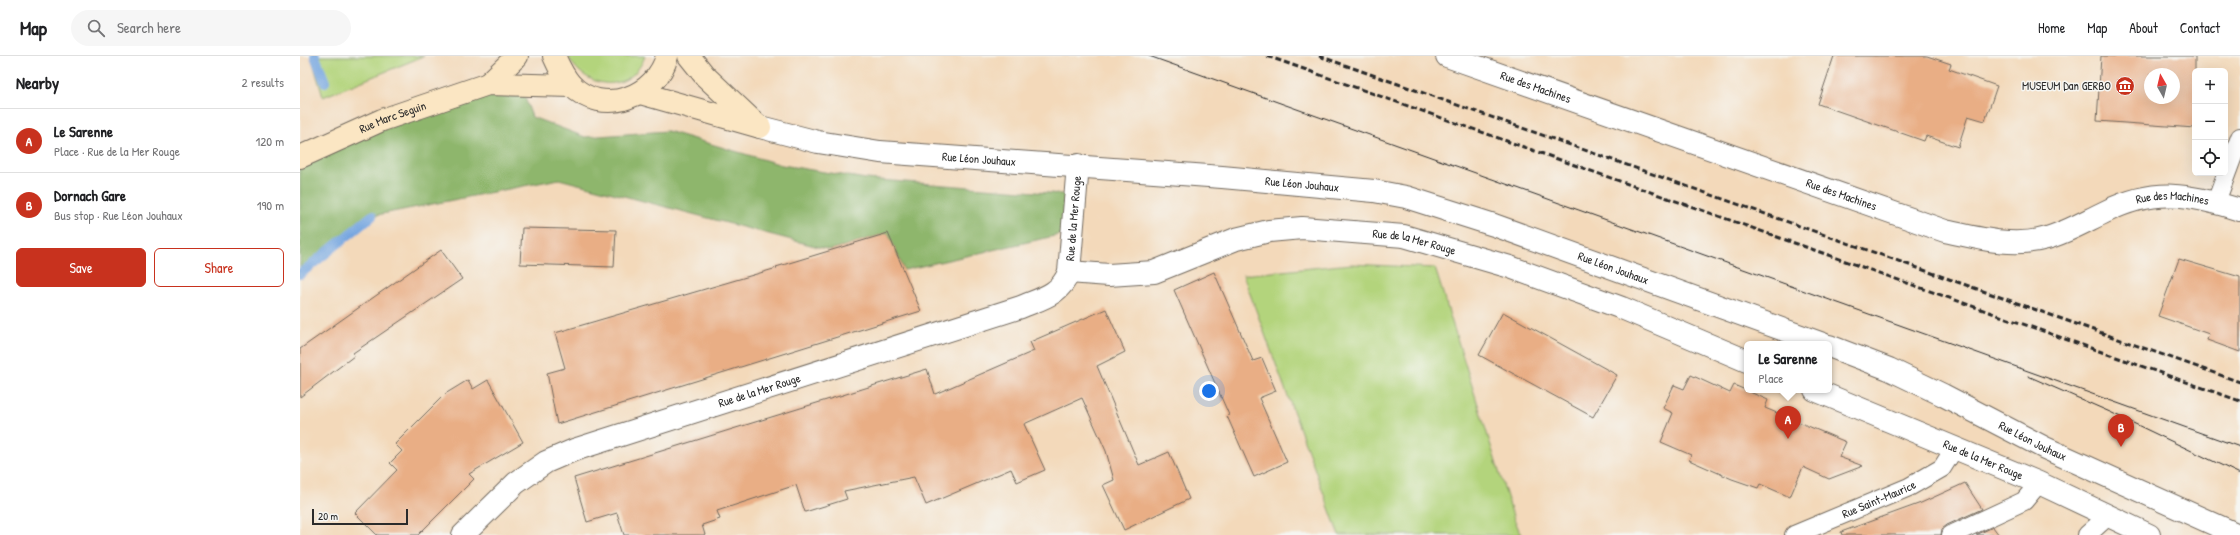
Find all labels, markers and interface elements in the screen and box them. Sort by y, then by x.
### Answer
search box [71,10,351,46]
text: Map [20,15,47,41]
icon: search [85,17,107,39]
text: Search here [117,17,181,38]
text: Home [2038,18,2065,37]
text: Map [2087,18,2107,37]
text: About [2129,18,2158,37]
text: Contact [2180,18,2220,37]
street label: Rue des Machines [1498,66,1574,107]
north arrow [2144,68,2180,104]
map controls [2192,68,2228,176]
button: + [2192,68,2228,104]
text: Nearby [16,71,59,94]
text: 2 results [242,73,284,91]
museum icon: MUSEUM Dan GERBO [2114,75,2136,97]
place label: MUSEUM Dan GERBO [2022,77,2111,94]
street label: Rue Marc Seguin [356,97,428,137]
button: − [2192,104,2228,140]
text: Le Sarenne [54,121,113,142]
text: A [26,132,32,150]
text: 120 m [256,132,284,150]
button: locate [2192,140,2228,176]
text: Place · Rue de la Mer Rouge [54,142,180,160]
street label: Rue Léon Jouhaux [941,148,1017,170]
street label: Rue Léon Jouhaux [1264,172,1340,196]
street label: Rue des Machines [1804,174,1880,214]
street label: Rue de la Mer Rouge [1061,175,1085,262]
text: Dornach Gare [54,185,126,206]
street label: Rue des Machines [2134,187,2211,209]
text: B [26,196,32,214]
text: 190 m [257,196,284,214]
text: Bus stop · Rue Léon Jouhaux [54,206,183,224]
street label: Rue de la Mer Rouge [1372,225,1458,259]
street label: Rue Léon Jouhaux [1576,247,1651,288]
button: Save [16,248,146,287]
button: Share [154,248,284,287]
popup [1744,341,1832,393]
text: Le Sarenne [1758,348,1818,369]
street label: Rue de la Mer Rouge [716,369,803,411]
text: Place [1758,369,1784,387]
your location [1199,381,1219,401]
pin: A [1775,406,1801,439]
pin: B [2108,414,2134,447]
street label: Rue Léon Jouhaux [1996,416,2070,465]
street label: Rue de la Mer Rouge [1941,435,2026,484]
street label: Rue Saint-Maurice [1839,476,1919,522]
scale bar [312,507,408,526]
text: 20 m [318,509,338,523]

